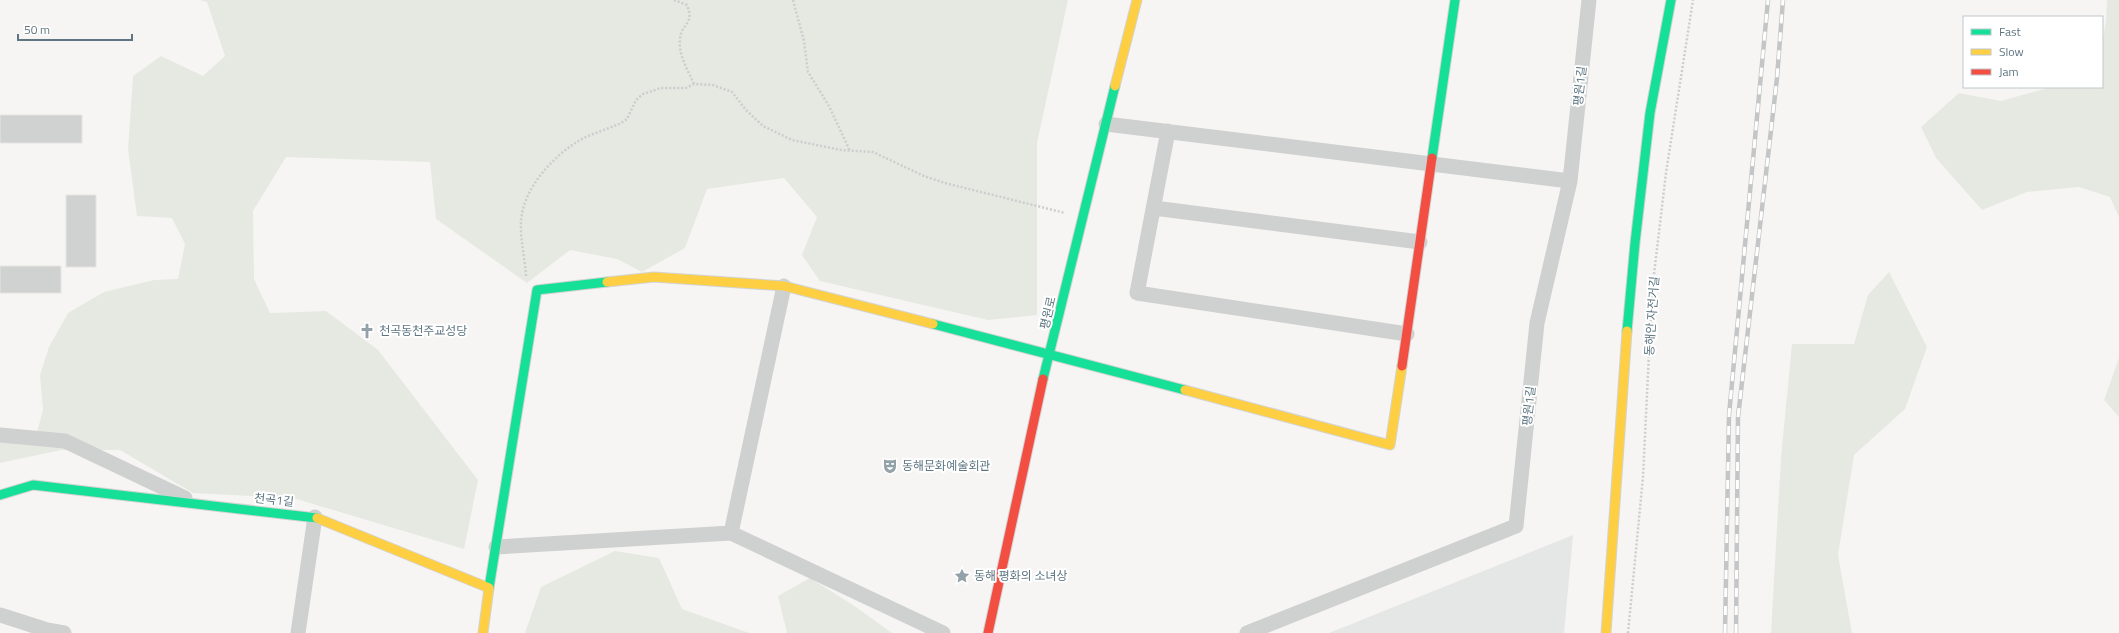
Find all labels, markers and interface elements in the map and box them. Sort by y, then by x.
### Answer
scale bar [18,16,132,42]
legend [1963,16,2103,88]
text: 50 m [24,20,50,39]
text: Fast [1999,22,2022,41]
text: Slow [1999,42,2024,61]
text: Jam [1999,62,2019,81]
street label: 평원1길 [1568,65,1591,107]
street label: 동해안 자전거길 [1639,275,1664,356]
street label: 평원로 [1035,295,1060,331]
place label: 천곡동천주교성당 [379,321,467,340]
church icon: 천곡동천주교성당 [358,322,376,340]
street label: 평원1길 [1517,385,1540,427]
place label: 동해문화예술회관 [902,456,990,475]
theatre icon: 동해문화예술회관 [881,457,899,475]
street label: 천곡1길 [253,488,295,511]
place label: 동해 평화의 소녀상 [974,566,1068,585]
place icon: 동해 평화의 소녀상 [953,567,971,585]

